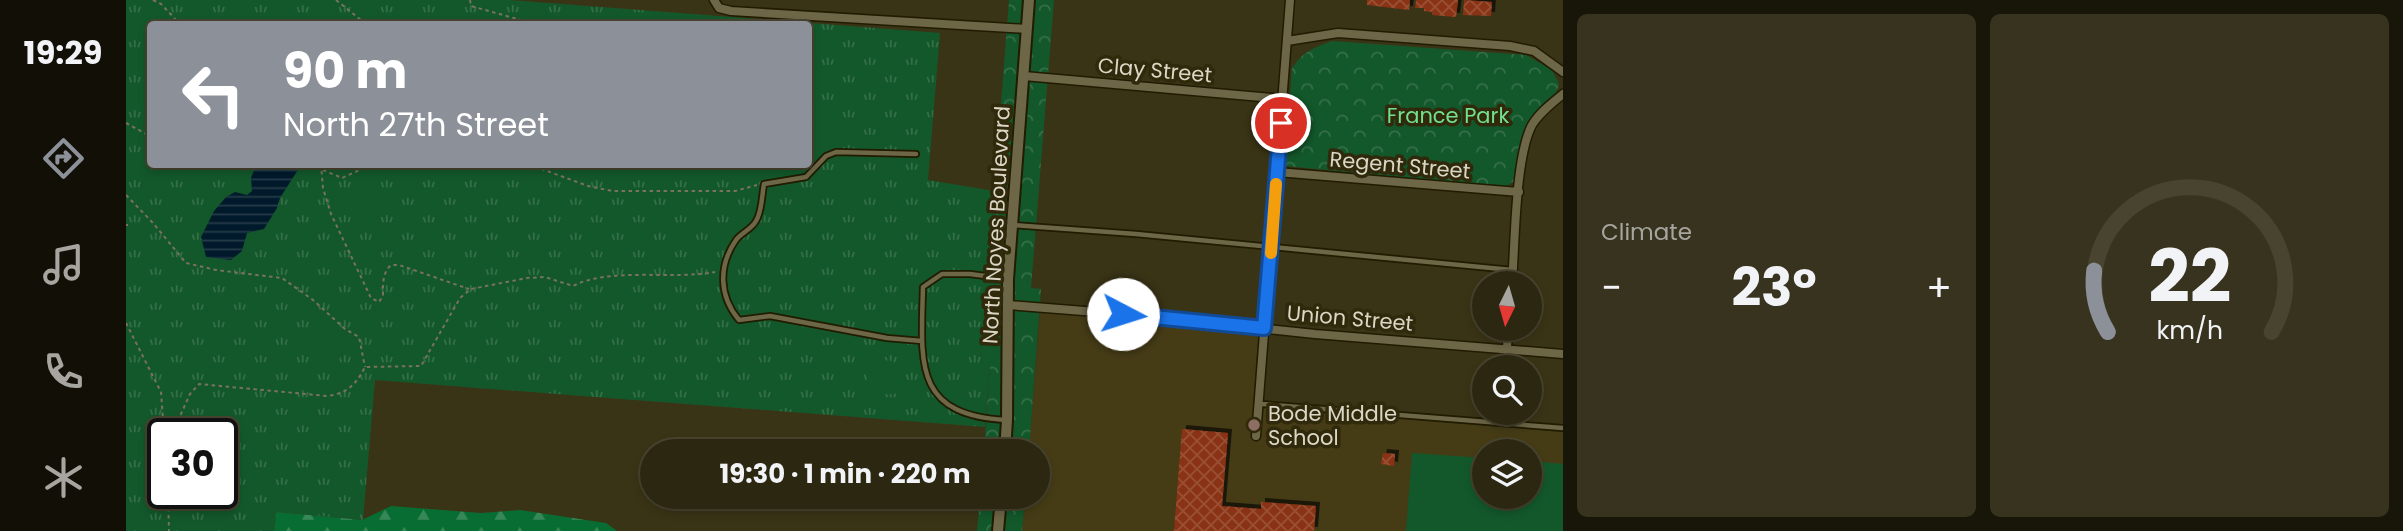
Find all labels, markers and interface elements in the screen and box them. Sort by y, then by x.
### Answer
text: 19:29 [24,30,102,75]
text: 90 m [283,37,407,105]
icon: left [168,49,259,140]
street label: Clay Street [1097,51,1213,89]
pin [1251,93,1311,153]
park label: France Park [1387,101,1509,130]
text: North 27th Street [283,102,549,147]
icon: arrive [1262,104,1300,142]
street label: North Noyes Boulevard [975,105,1017,345]
icon: directions [39,134,88,183]
street label: Regent Street [1328,144,1472,186]
text: Climate [1601,216,1692,248]
text: 22 [2148,226,2231,327]
icon: music [39,240,88,289]
text: 23° [1731,251,1817,324]
text: − [1601,261,1622,314]
text: + [1926,261,1952,314]
north arrow [1472,271,1542,341]
map controls [1472,271,1542,509]
position arrow [1086,277,1160,351]
street label: Union Street [1286,298,1414,338]
text: km/h [2156,312,2223,347]
icon: phone [39,347,88,396]
button: search [1472,355,1542,425]
place label: Bode Middle School [1268,399,1397,452]
marker: Bode Middle School [1246,417,1262,433]
speed limit sign: 30 [147,418,238,509]
button: layers [1472,439,1542,509]
icon: climate [39,453,88,502]
text: 19:30 · 1 min · 220 m [719,456,971,492]

